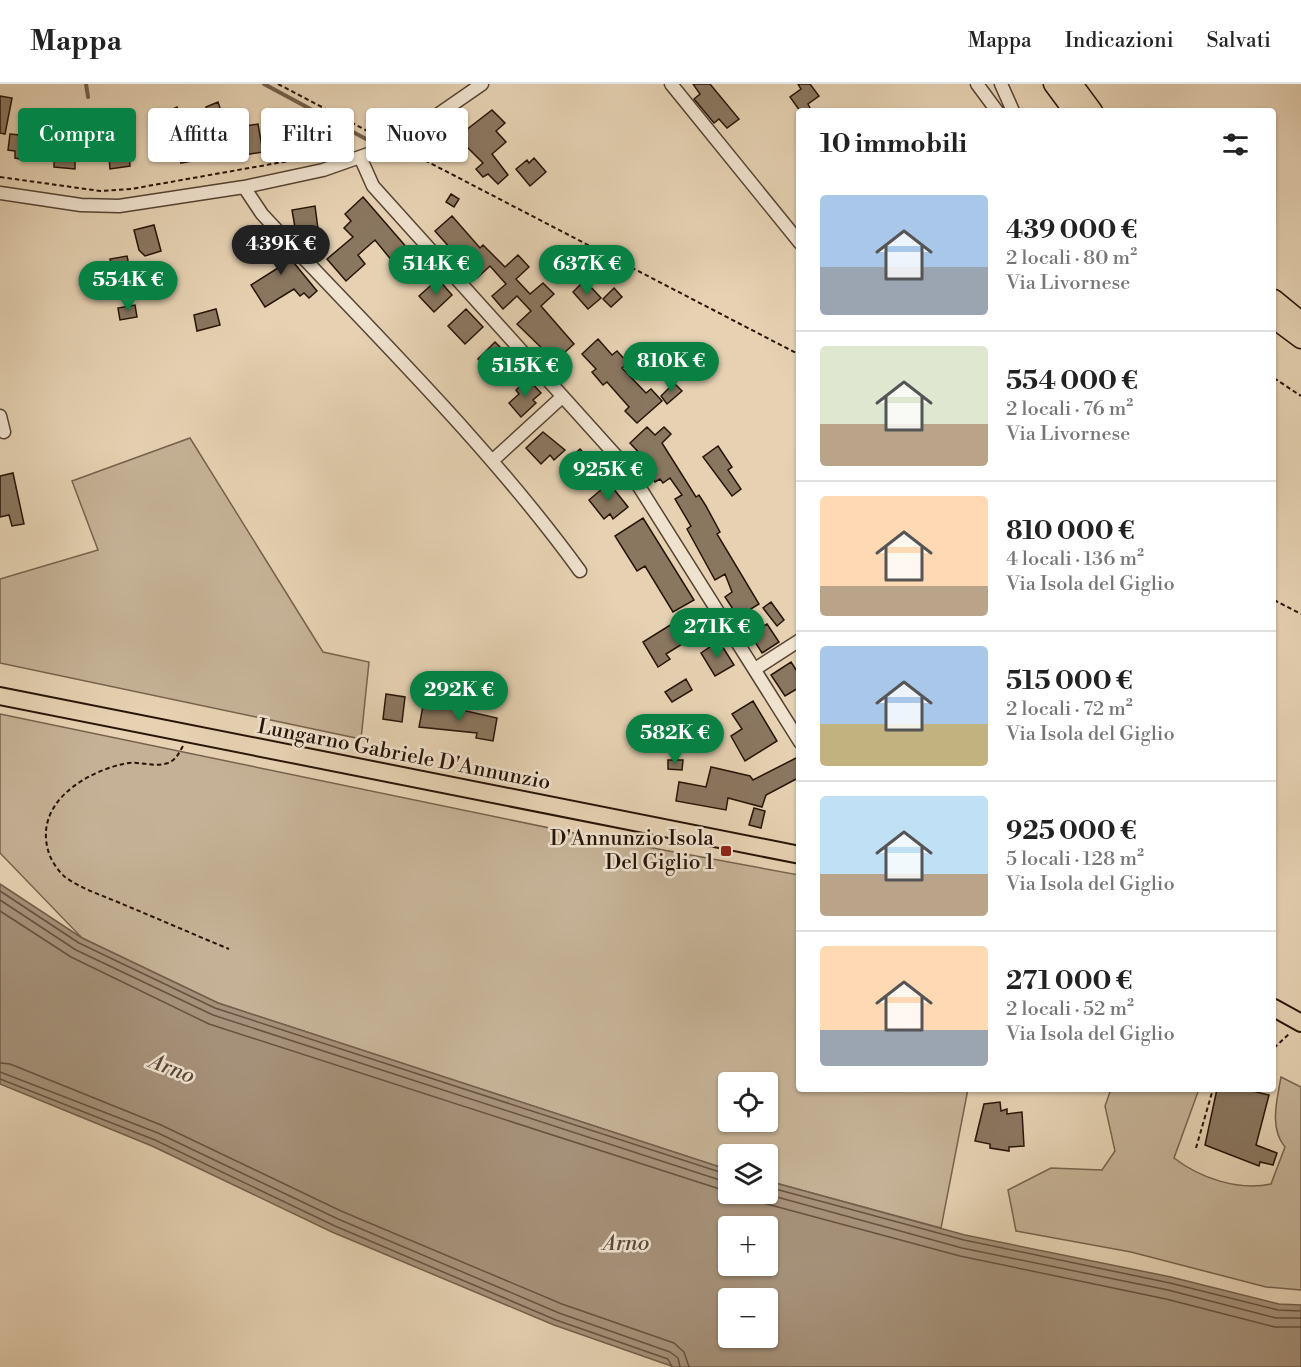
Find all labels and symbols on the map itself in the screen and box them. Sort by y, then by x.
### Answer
pin: 439K € [232,225,330,276]
pin: 514K € [387,245,485,296]
pin: 637K € [538,245,636,296]
pin: 554K € [79,261,177,312]
pin: 810K € [622,342,720,393]
pin: 515K € [476,347,574,398]
pin: 925K € [559,451,657,502]
pin: 271K € [668,608,766,659]
pin: 292K € [410,671,508,722]
street label: Lungarno Gabriele D'Annunzio [255,714,553,796]
pin: 582K € [626,714,724,765]
place label: D'Annunzio Isola Del Giglio 1 [550,826,714,876]
marker: D'Annunzio Isola Del Giglio 1 [719,844,733,858]
water label: Arno [144,1047,199,1090]
water label: Arno [601,1230,649,1257]

